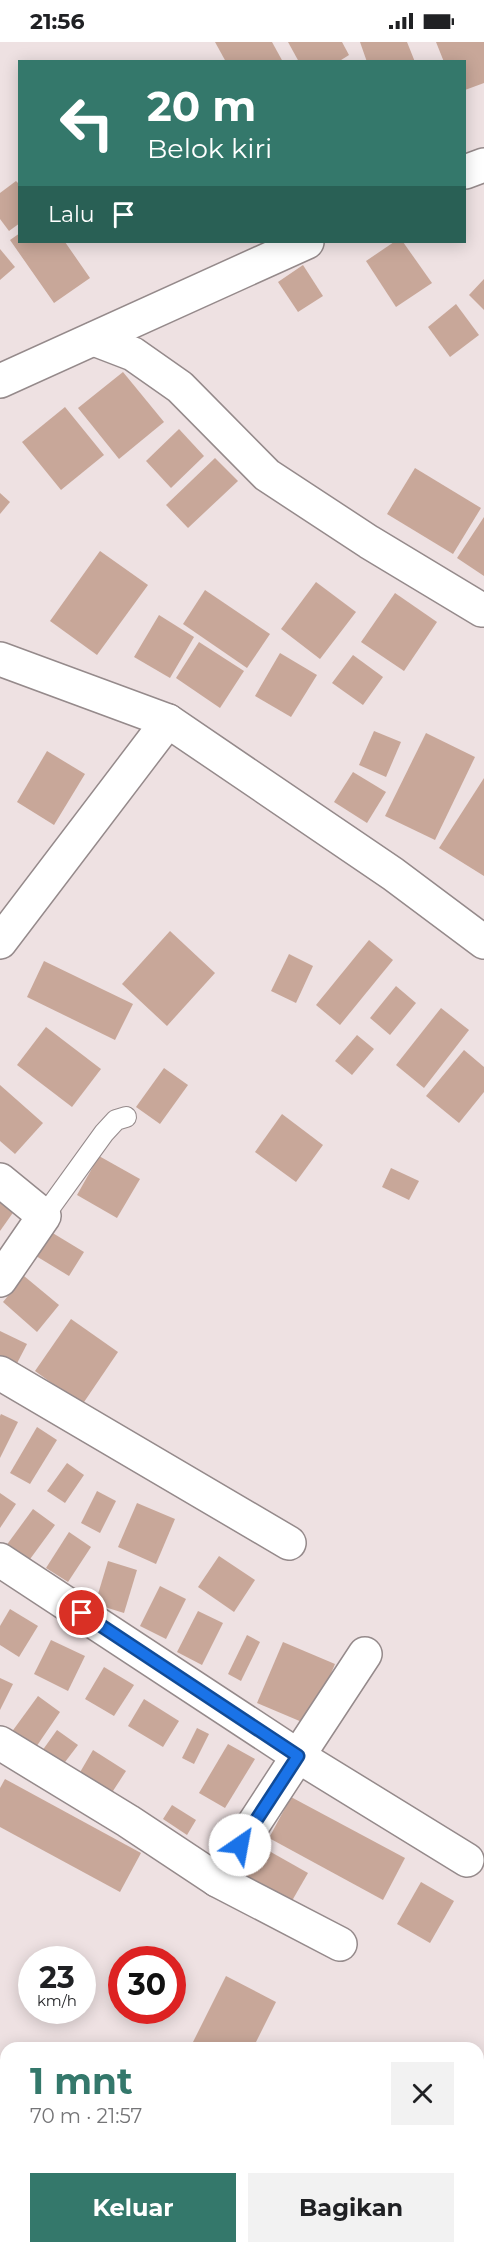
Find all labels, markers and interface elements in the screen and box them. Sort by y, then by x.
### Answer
text: 21:56 [30,8,84,35]
text: 20 m [147,80,256,132]
icon: left [48,84,126,162]
text: Belok kiri [147,132,272,165]
icon: arrive [107,198,140,231]
text: Lalu [48,201,95,228]
pin [56,1587,107,1638]
icon: arrive [65,1596,98,1629]
position arrow [208,1813,272,1877]
speed limit sign: 30 [108,1946,186,2024]
text: 23 [39,1959,75,1996]
text: km/h [37,1991,77,2010]
text: 1 mnt [30,2059,133,2103]
button: close [391,2062,454,2125]
text: 70 m · 21:57 [30,2104,142,2128]
button: Keluar [30,2173,236,2242]
button: Bagikan [248,2173,454,2242]

